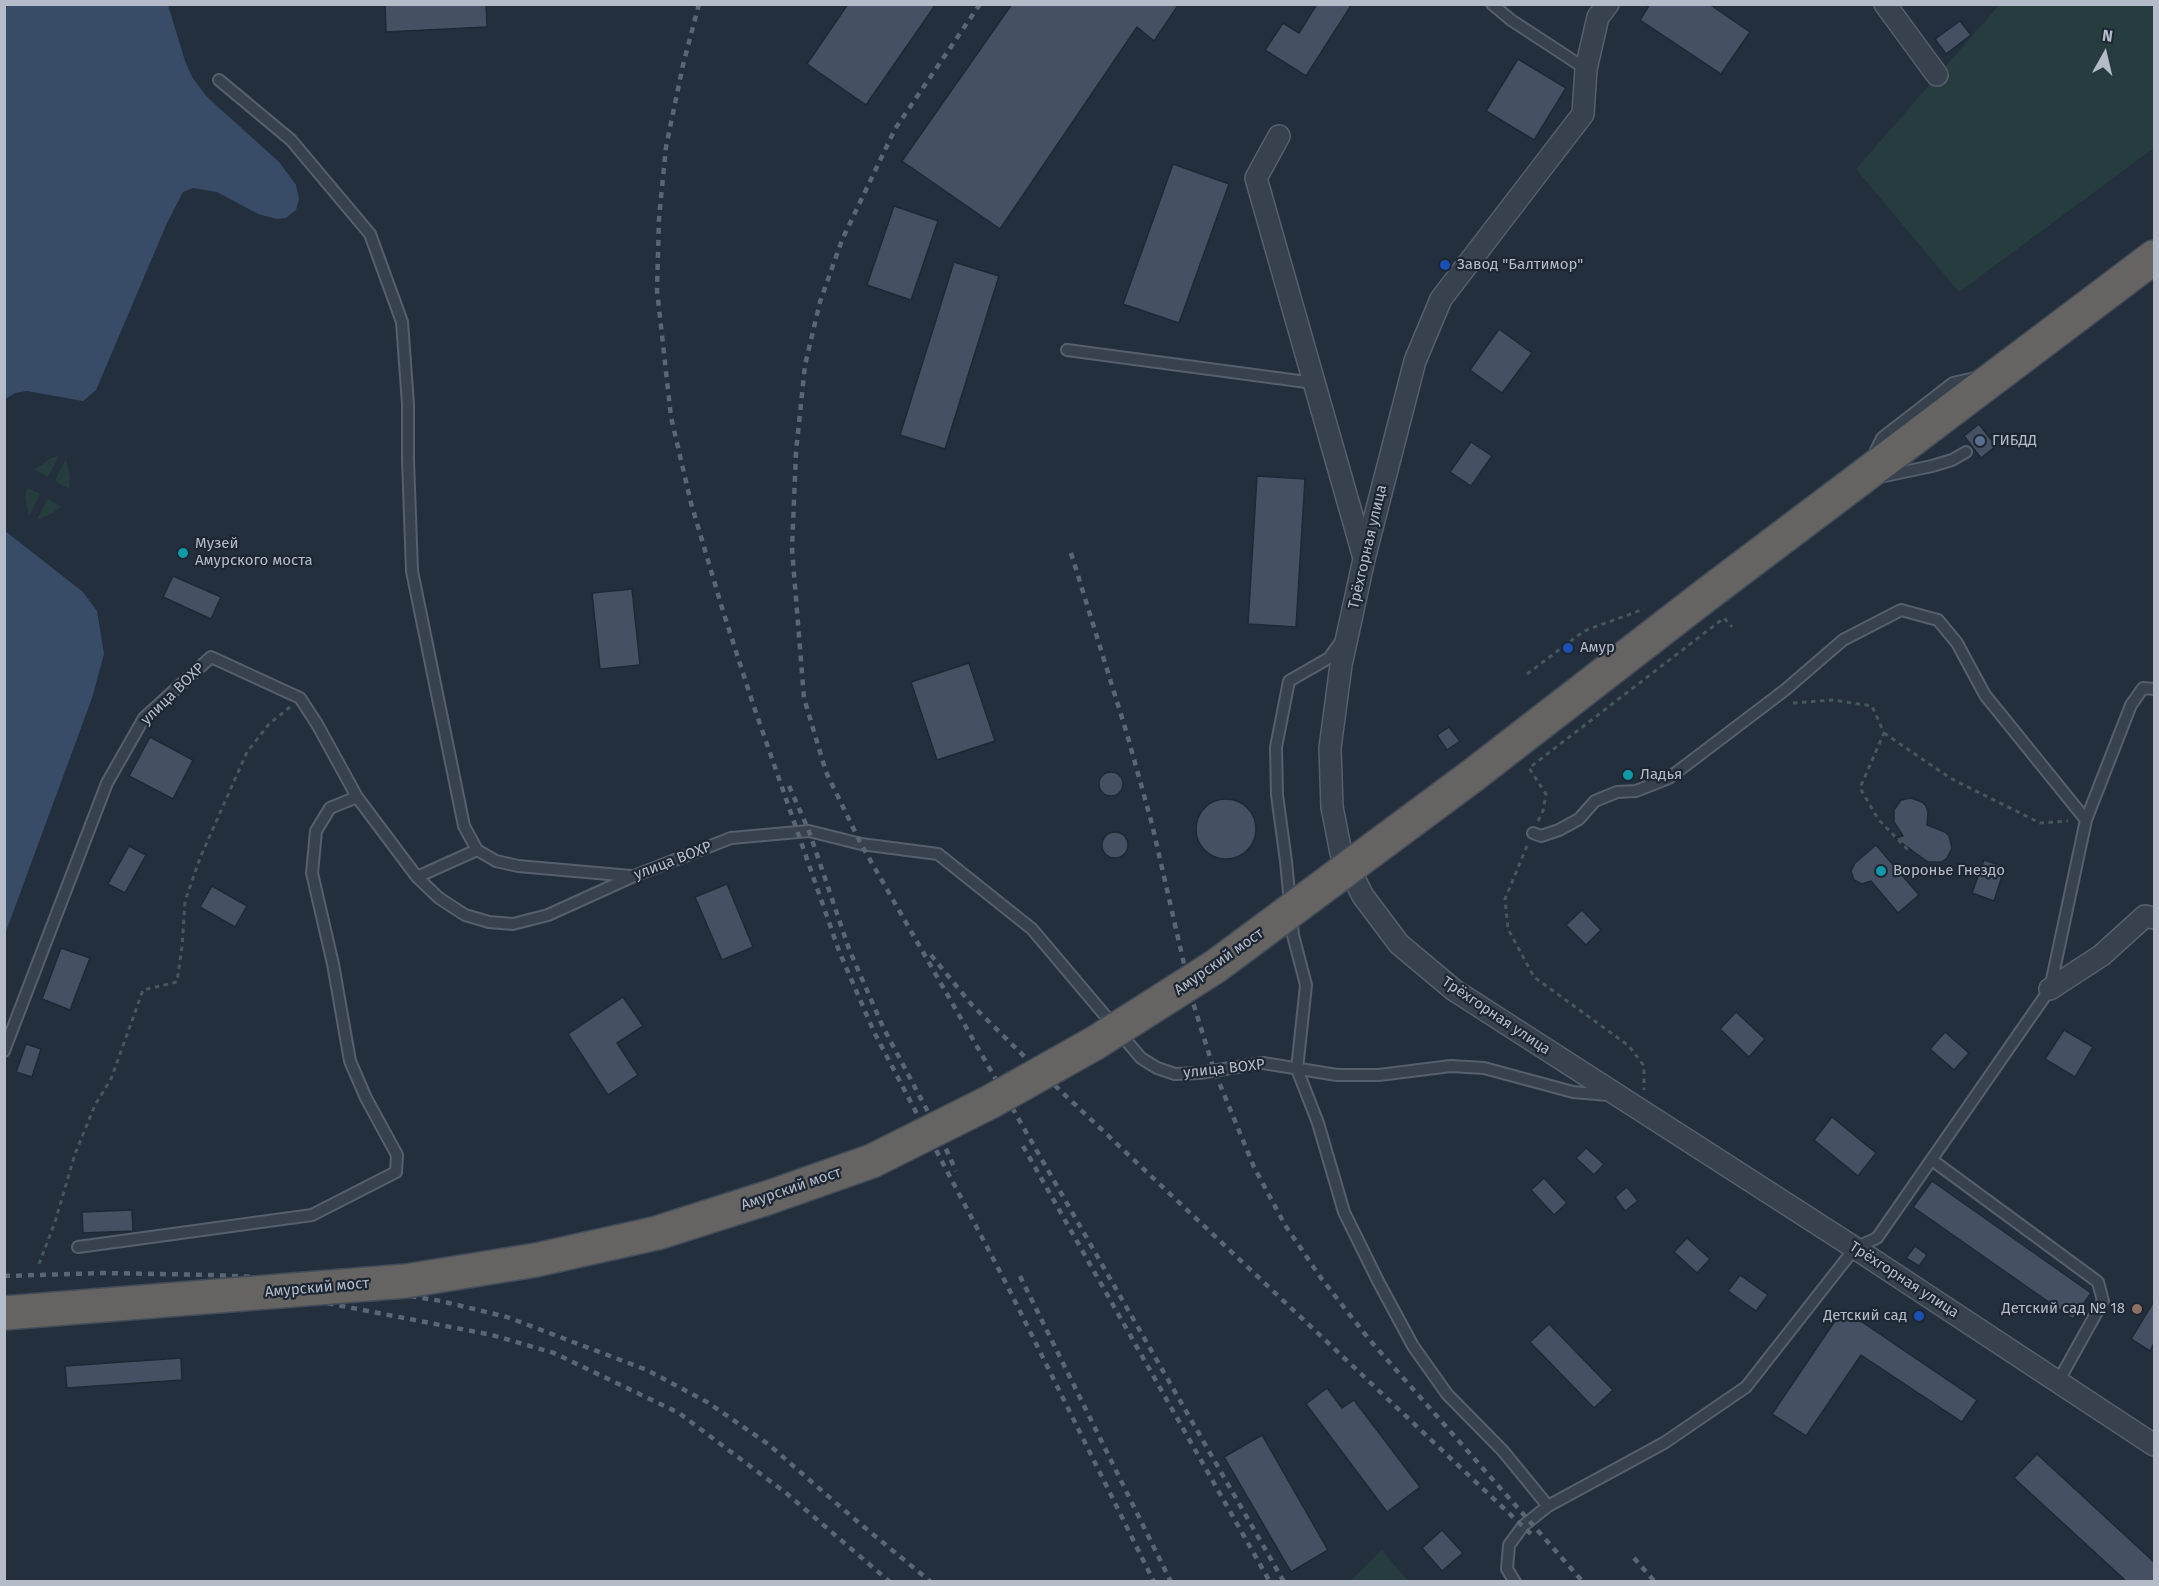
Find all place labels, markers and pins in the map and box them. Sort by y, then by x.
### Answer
place label: Завод "Балтимор" [1457,256,1583,274]
marker: Завод "Балтимор" [1438,258,1452,272]
place label: ГИБДД [1992,432,2037,450]
marker: ГИБДД [1973,434,1987,448]
place label: Музей Амурского моста [195,535,313,570]
marker: Музей Амурского моста [176,546,190,560]
place label: Амур [1580,639,1615,657]
marker: Амур [1561,641,1575,655]
place label: Ладья [1640,766,1682,784]
marker: Ладья [1621,768,1635,782]
place label: Воронье Гнездо [1893,862,2005,880]
marker: Воронье Гнездо [1874,864,1888,878]
place label: Детский сад № 18 [2002,1300,2125,1318]
marker: Детский сад № 18 [2130,1302,2144,1316]
place label: Детский сад [1823,1307,1907,1325]
marker: Детский сад [1912,1309,1926,1323]

